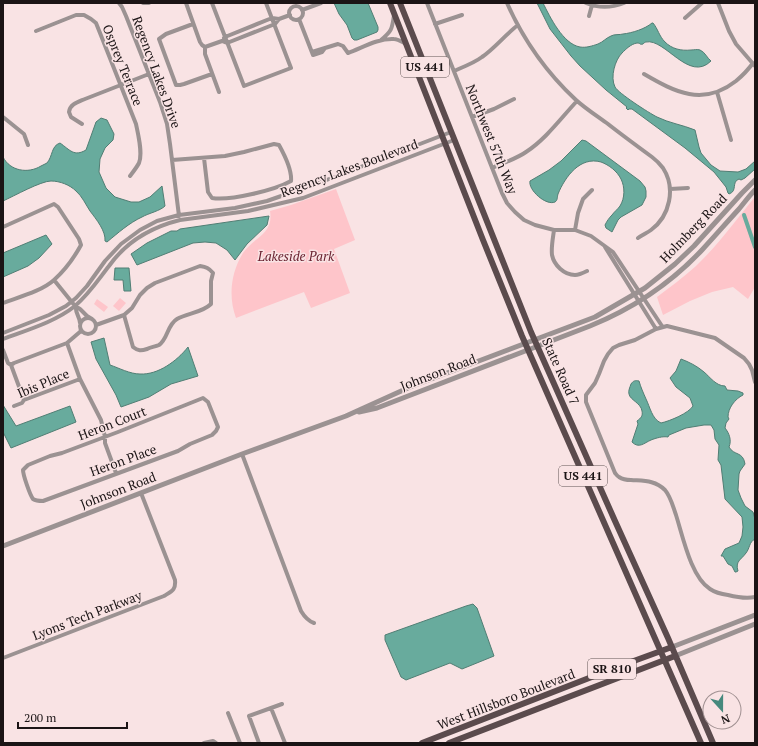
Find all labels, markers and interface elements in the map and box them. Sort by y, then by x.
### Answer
street label: Regency Lakes Drive [128,13,186,131]
street label: Osprey Terrace [98,22,148,108]
road number: US 441 [401,57,449,77]
street label: Northwest 57th Way [462,81,522,197]
street label: Regency Lakes Boulevard [278,135,420,201]
street label: Holmberg Road [655,190,731,266]
park label: Lakeside Park [257,247,335,265]
street label: State Road 7 [538,334,584,408]
street label: Johnson Road [398,349,478,395]
street label: Ibis Place [14,364,72,402]
street label: Heron Court [75,402,149,444]
street label: Heron Place [87,440,159,480]
road number: US 441 [559,466,607,486]
street label: Johnson Road [78,467,158,513]
street label: Lyons Tech Parkway [30,586,145,644]
road number: SR 810 [588,659,636,679]
street label: West Hillsboro Boulevard [435,664,577,734]
north arrow [702,690,742,730]
scale bar [18,704,127,730]
text: 200 m [24,710,57,725]
text: N [719,711,732,728]

